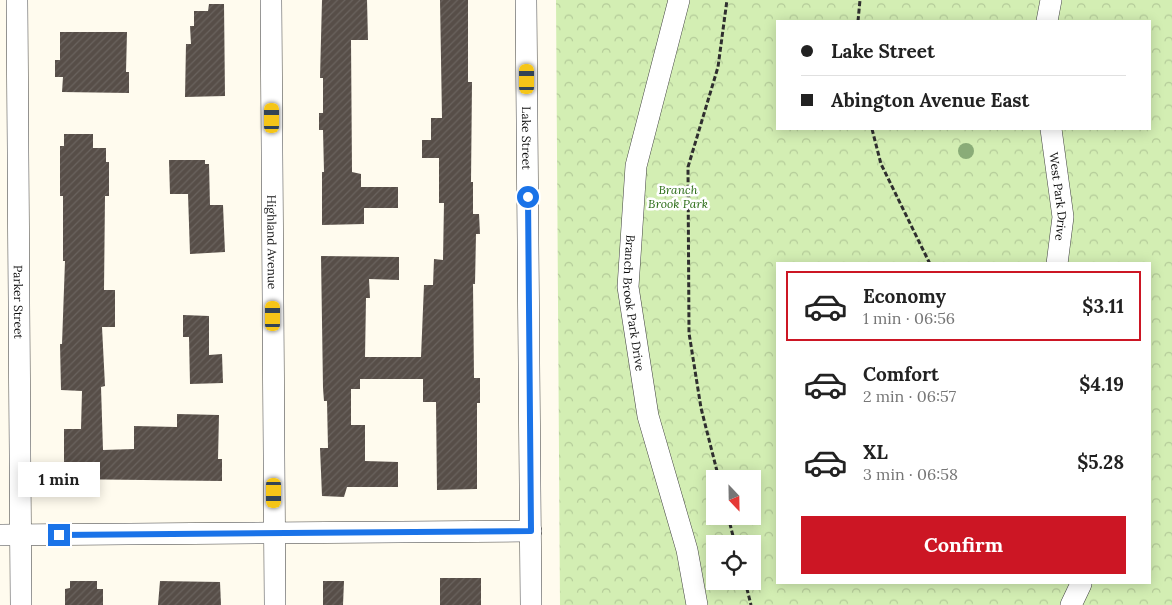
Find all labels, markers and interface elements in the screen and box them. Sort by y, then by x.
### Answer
text: Lake Street [831,39,935,63]
car [519,64,534,94]
text: Abington Avenue East [831,88,1029,112]
car [264,103,279,133]
street label: Lake Street [519,106,535,170]
street label: West Park Drive [1047,151,1071,242]
park label: Branch Brook Park [648,182,708,211]
route start [517,186,539,208]
street label: Highland Avenue [265,195,280,290]
street label: Branch Brook Park Drive [620,234,648,372]
street label: Parker Street [11,265,27,339]
icon: car [803,284,848,329]
text: Economy [863,284,946,308]
text: $3.11 [1082,294,1124,318]
car [265,301,280,331]
text: 1 min · 06:56 [863,308,955,328]
icon: car [803,362,848,407]
text: Comfort [863,362,939,386]
text: $4.19 [1079,372,1124,396]
text: 2 min · 06:57 [863,386,956,406]
icon: car [803,440,848,485]
text: XL [863,440,888,464]
text: $5.28 [1077,450,1124,474]
callout: 1 min [18,462,100,498]
text: 3 min · 06:58 [863,464,958,484]
text: 1 min [39,469,79,489]
north arrow [706,470,761,525]
map controls [706,470,761,590]
car [266,478,281,508]
button: Confirm [801,516,1126,574]
route end [48,524,70,546]
button: locate [706,535,761,590]

